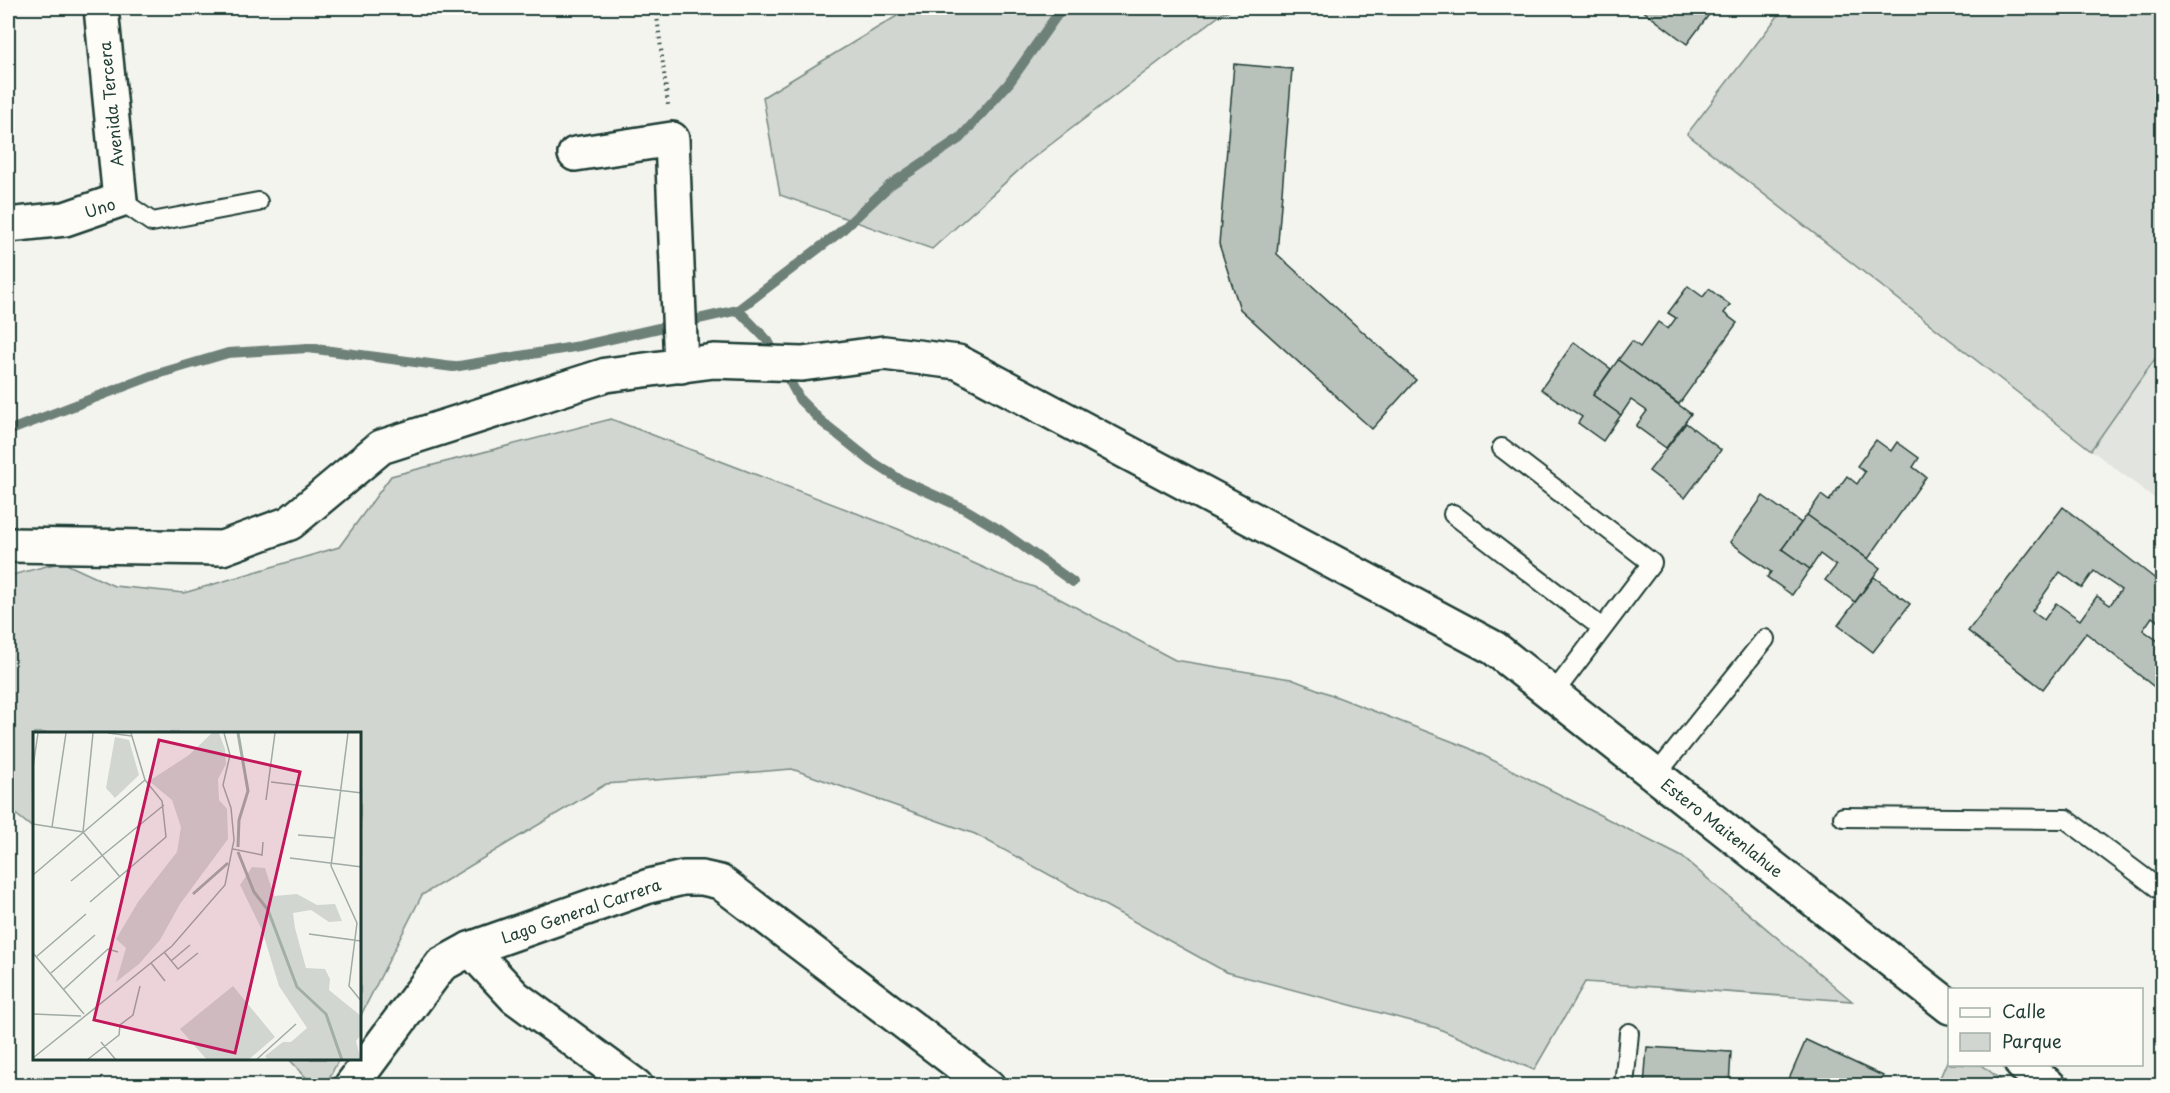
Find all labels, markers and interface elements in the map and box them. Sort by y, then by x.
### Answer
street label: Avenida Tercera [91,40,129,168]
street label: Uno [81,191,118,223]
inset map [33,732,362,1060]
street label: Estero Maitenlahue [1656,772,1789,883]
street label: Lago General Carrera [497,871,664,949]
legend [1948,988,2143,1066]
text: Calle [2002,997,2046,1024]
text: Parque [2002,1027,2062,1054]

